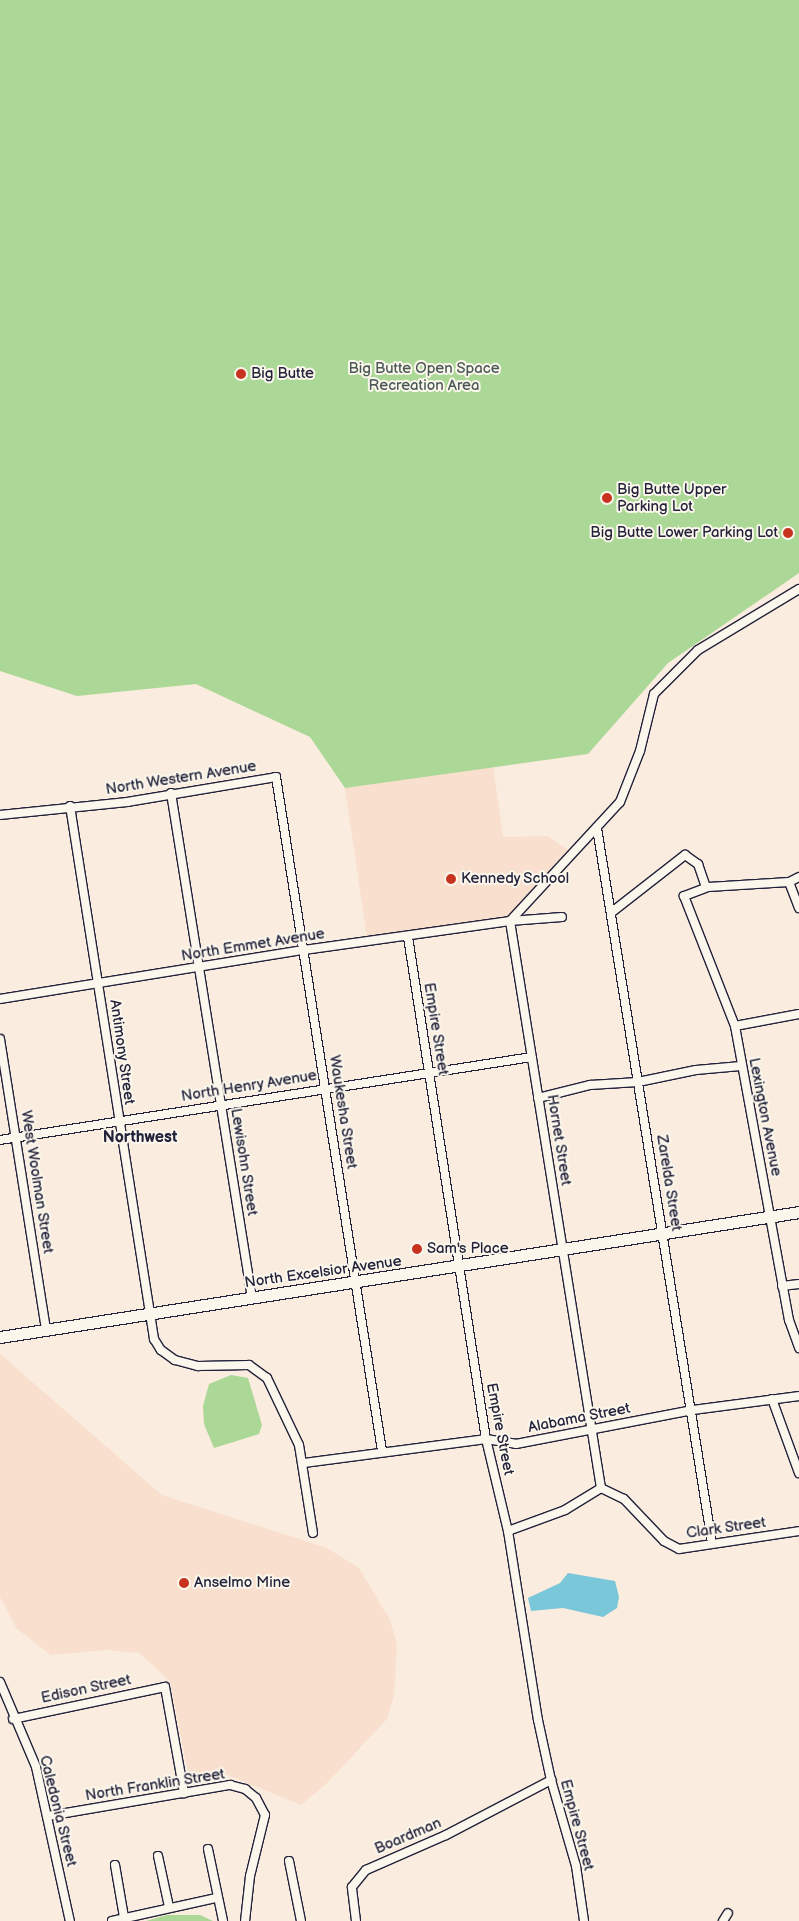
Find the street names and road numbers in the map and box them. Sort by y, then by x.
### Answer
street label: North Western Avenue [104,757,258,799]
street label: North Emmet Avenue [180,925,326,965]
street label: Empire Street [420,981,452,1077]
street label: Antimony Street [106,998,138,1106]
street label: Waukesha Street [325,1054,361,1170]
street label: Lexington Avenue [745,1056,785,1178]
street label: North Henry Avenue [179,1066,319,1106]
street label: Hornet Street [543,1093,575,1187]
street label: Lewisohn Street [227,1107,261,1217]
street label: West Woolman Street [17,1109,57,1255]
street label: Zarelda Street [653,1134,685,1232]
street label: North Excelsior Avenue [243,1252,403,1292]
street label: Empire Street [482,1381,518,1477]
street label: Alabama Street [526,1399,632,1437]
street label: Clark Street [685,1513,767,1543]
street label: Edison Street [39,1671,133,1707]
street label: Caledonia Street [35,1753,81,1869]
street label: North Franklin Street [84,1765,226,1805]
street label: Empire Street [556,1777,598,1873]
street label: Boardman [372,1814,444,1858]

